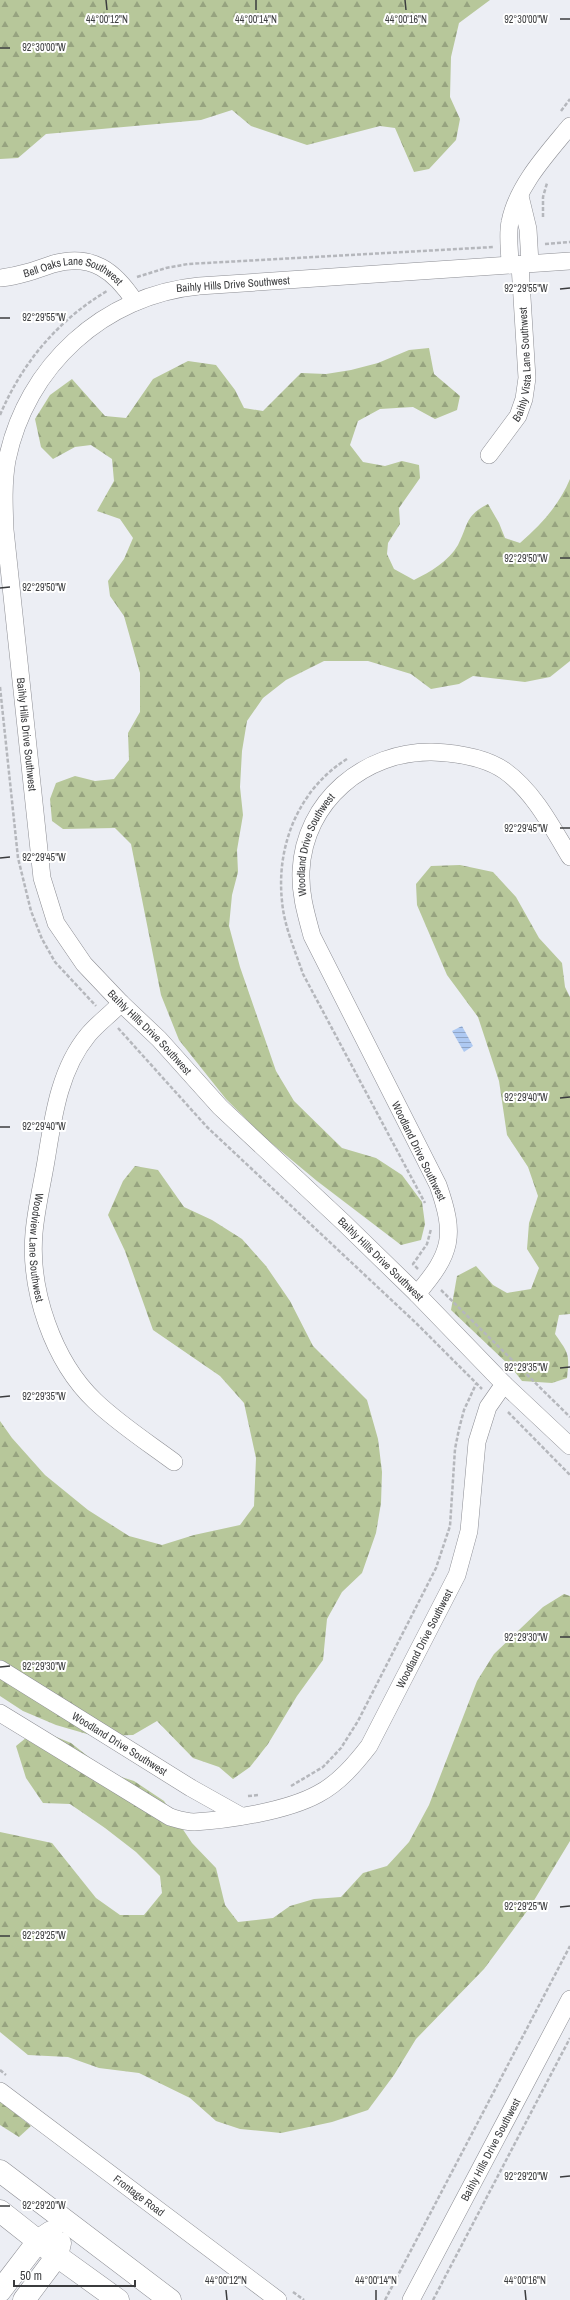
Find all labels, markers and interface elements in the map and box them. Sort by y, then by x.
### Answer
text: 44°00'12"N [86,13,128,26]
text: 44°00'14"N [235,13,277,26]
text: 44°00'16"N [385,13,427,26]
text: 92°30'00"W [504,13,548,26]
text: 92°30'00"W [22,41,66,54]
street label: Bell Oaks Lane Southwest [22,254,126,288]
street label: Baihly Hills Drive Southwest [176,273,291,295]
text: 92°29'55"W [504,282,548,295]
street label: Baihly Vista Lane Southwest [509,306,534,424]
text: 92°29'55"W [22,311,66,324]
text: 92°29'50"W [504,552,548,565]
text: 92°29'50"W [22,581,66,594]
street label: Baihly Hills Drive Southwest [14,677,40,792]
street label: Woodland Drive Southwest [294,790,338,897]
text: 92°29'45"W [504,822,548,835]
text: 92°29'45"W [22,851,66,864]
street label: Baihly Hills Drive Southwest [105,987,195,1078]
text: 92°29'40"W [504,1091,548,1104]
street label: Woodland Drive Southwest [389,1099,449,1204]
text: 92°29'40"W [22,1120,66,1133]
street label: Woodview Lane Southwest [26,1192,47,1304]
street label: Baihly Hills Drive Southwest [335,1214,427,1304]
text: 92°29'35"W [504,1361,548,1374]
text: 92°29'35"W [22,1390,66,1403]
street label: Woodland Drive Southwest [393,1586,456,1691]
text: 92°29'30"W [504,1631,548,1644]
text: 92°29'30"W [22,1660,66,1673]
street label: Woodland Drive Southwest [70,1709,170,1779]
text: 92°29'25"W [504,1900,548,1913]
text: 92°29'25"W [22,1929,66,1942]
street label: Baihly Hills Drive Southwest [458,2096,523,2203]
text: 92°29'20"W [504,2170,548,2183]
street label: Frontage Road [111,2172,167,2219]
text: 92°29'20"W [22,2199,66,2212]
scale bar [14,2262,135,2288]
text: 50 m [20,2268,42,2284]
text: 44°00'12"N [205,2274,247,2287]
text: 44°00'14"N [355,2274,397,2287]
text: 44°00'16"N [504,2274,546,2287]

